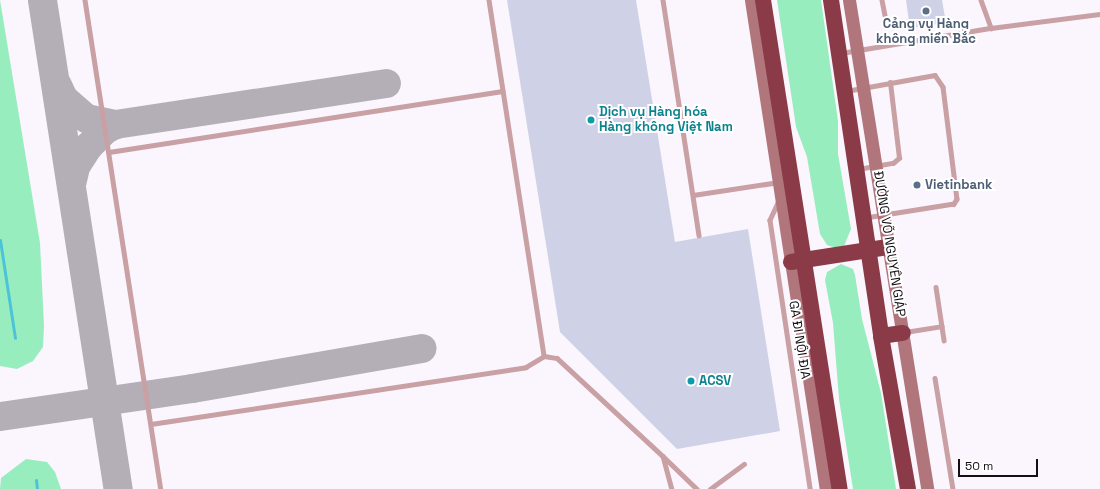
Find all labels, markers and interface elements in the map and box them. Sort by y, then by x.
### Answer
marker: Cảng vụ Hàng không miền Bắc [921,6,931,16]
place label: Cảng vụ Hàng không miền Bắc [876,17,976,48]
place label: Dịch vụ Hàng hóa Hàng không Việt Nam [599,105,733,136]
marker: Dịch vụ Hàng hóa Hàng không Việt Nam [586,115,596,125]
street label: ĐƯỜNG VÕ NGUYÊN GIÁP [870,170,908,318]
place label: Vietinbank [925,177,992,193]
marker: Vietinbank [912,180,922,190]
street label: GA ĐI NỘI ĐỊA [785,300,813,380]
place label: ACSV [699,373,731,389]
marker: ACSV [686,376,696,386]
scale bar [960,451,1040,477]
text: 50 m [965,458,993,474]

